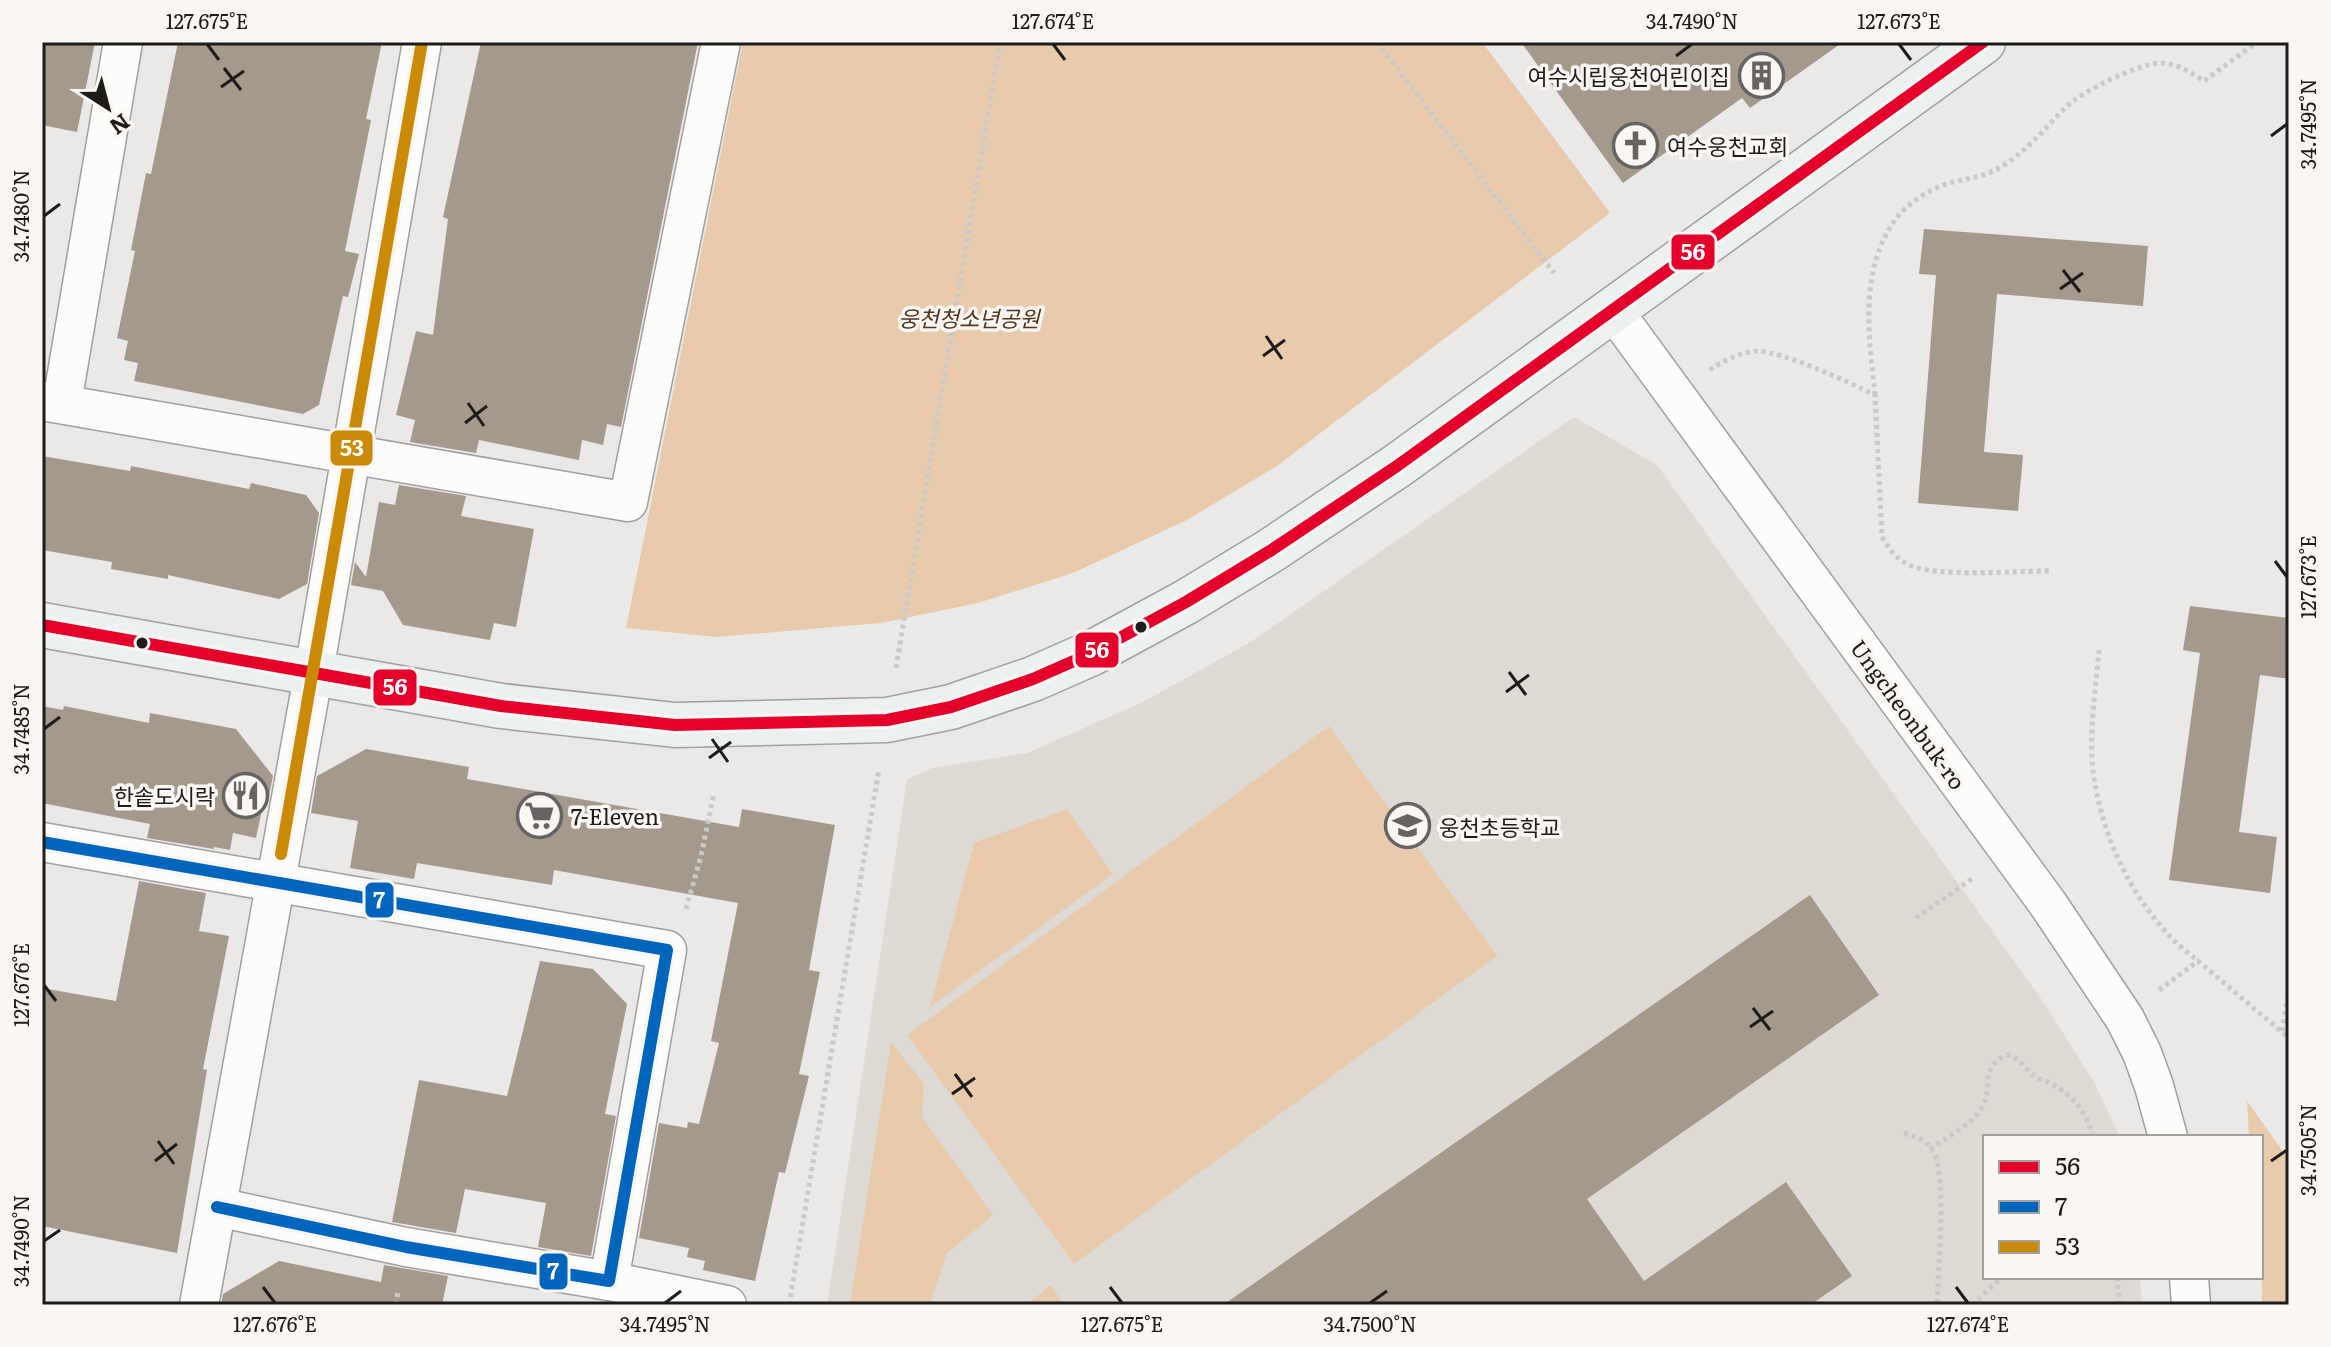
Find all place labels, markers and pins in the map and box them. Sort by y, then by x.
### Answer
building icon: 여수시립웅천어린이집 [1737,51,1785,99]
place label: 여수시립웅천어린이집 [1528,59,1730,92]
church icon: 여수웅천교회 [1612,121,1660,169]
place label: 여수웅천교회 [1667,129,1788,162]
unlabelled marker [1133,619,1149,635]
unlabelled marker [134,635,150,651]
restaurant icon: 한솥도시락 [222,771,270,819]
place label: 한솥도시락 [114,779,215,812]
supermarket icon: 7-Eleven [516,791,564,839]
place label: 7-Eleven [571,799,659,832]
school or university icon: 웅천초등학교 [1384,802,1432,850]
place label: 웅천초등학교 [1439,810,1560,843]

